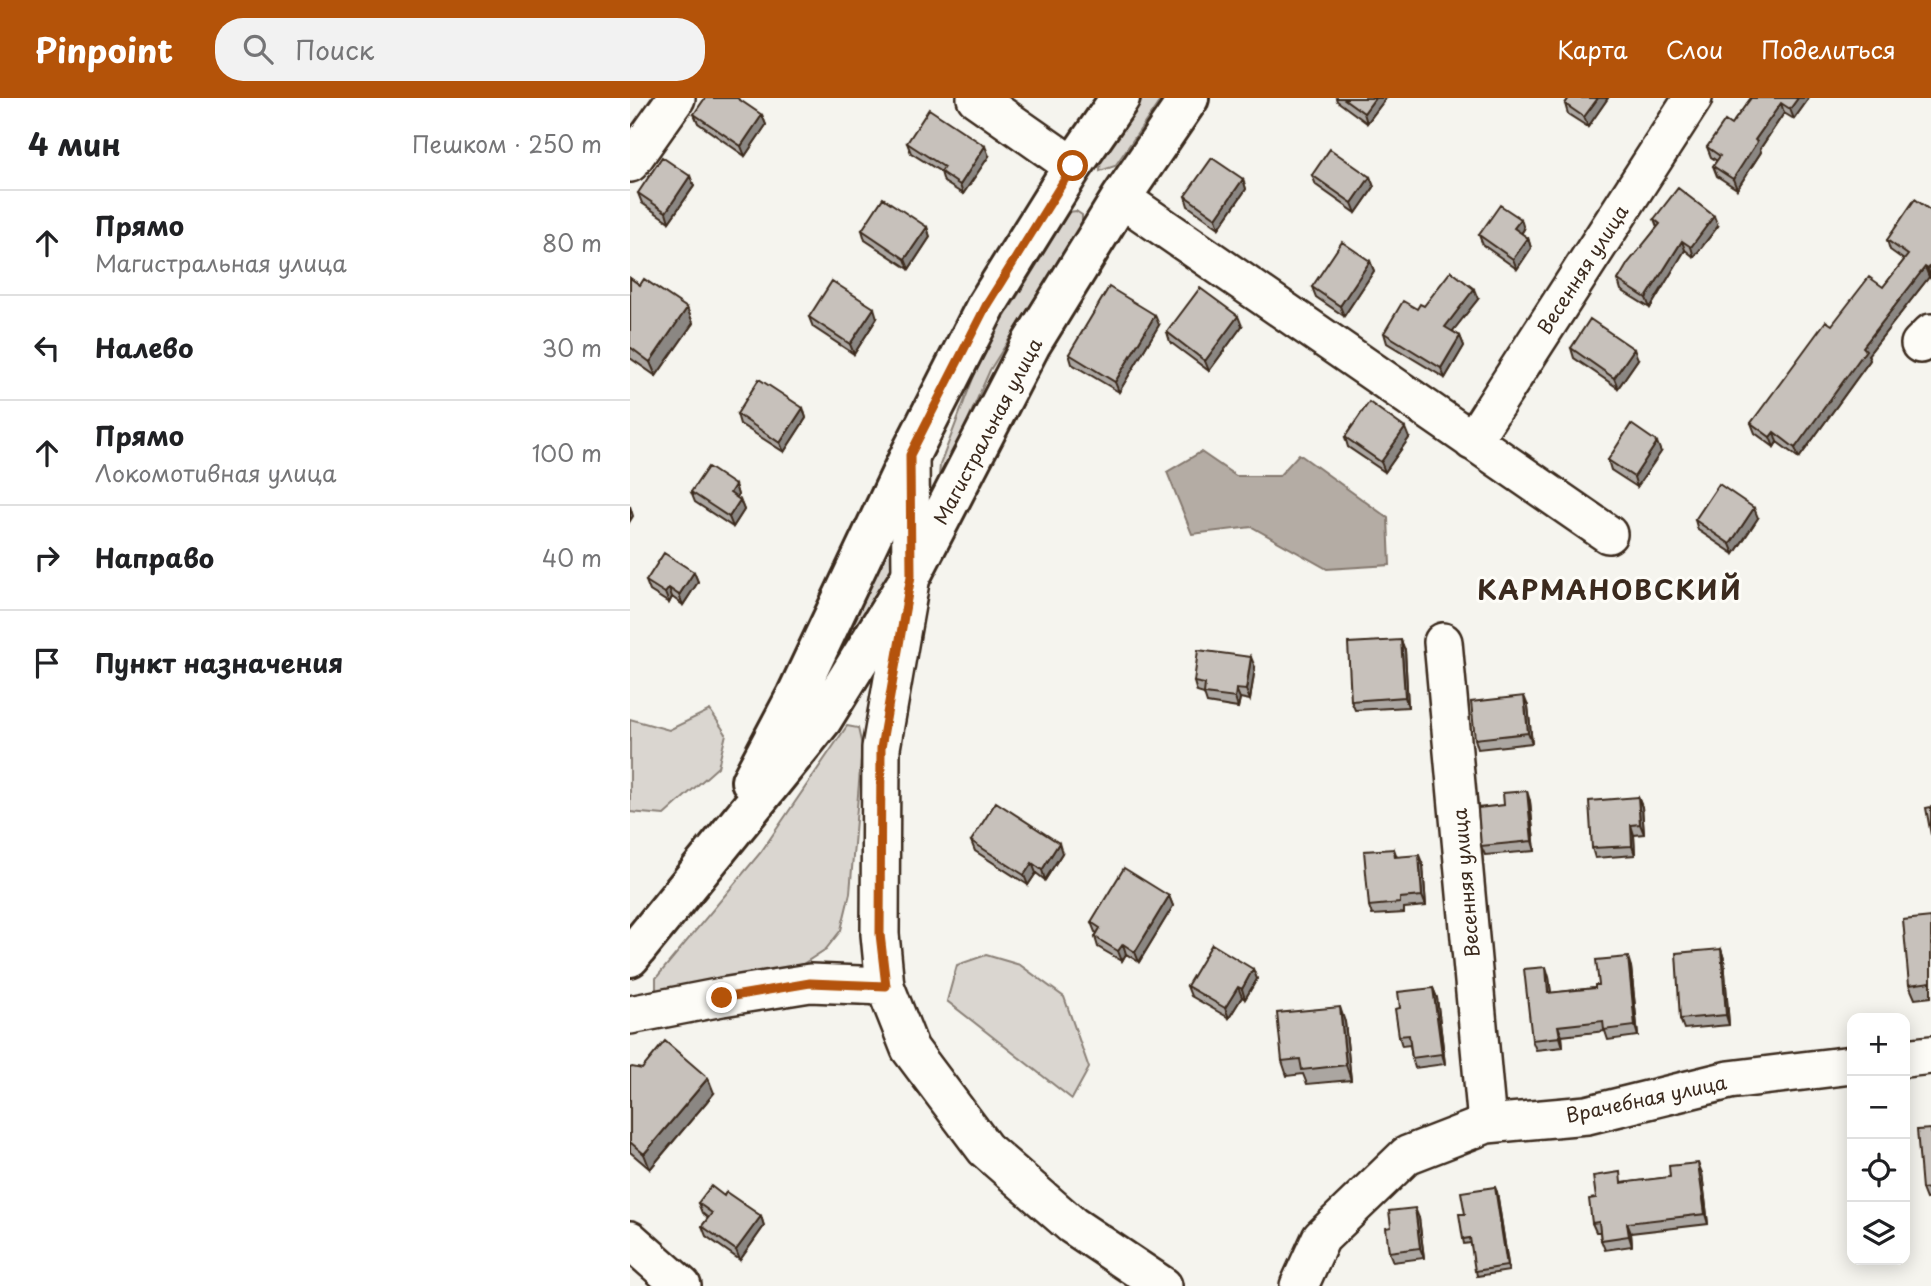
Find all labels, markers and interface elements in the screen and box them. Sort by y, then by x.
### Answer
search box [215,18,705,81]
text: Pinpoint [35,24,173,74]
icon: search [239,30,277,68]
text: Поиск [295,30,374,69]
text: Карта [1557,31,1628,67]
text: Слои [1666,31,1723,67]
text: Поделиться [1761,31,1896,67]
text: 4 мин [28,121,121,166]
text: Пешком · 250 m [412,126,602,161]
route start [1057,150,1088,181]
street label: Весенняя улица [1530,199,1634,339]
text: Прямо [95,206,184,245]
icon: ahead [28,224,66,262]
text: 80 m [542,225,602,260]
text: Магистральная улица [95,245,347,280]
text: Налево [95,328,193,367]
icon: left [28,329,66,367]
text: 30 m [541,330,602,365]
street label: Магистральная улица [926,333,1048,529]
text: Прямо [95,416,184,455]
icon: ahead [28,434,66,472]
text: 100 m [532,435,602,470]
text: Локомотивная улица [95,455,336,490]
text: Направо [95,538,214,577]
icon: right [28,539,66,577]
text: 40 m [542,540,602,575]
district label: КАРМАНОВСКИЙ [1477,570,1743,609]
text: Пункт назначения [95,643,343,682]
icon: arrive [28,644,66,682]
street label: Весенняя улица [1445,807,1485,959]
route end [706,982,737,1013]
map controls [1847,1013,1910,1265]
button: + [1847,1013,1910,1076]
street label: Врачебная улица [1563,1067,1729,1129]
button: − [1847,1076,1910,1139]
button: locate [1847,1139,1910,1202]
button: layers [1847,1202,1910,1265]

